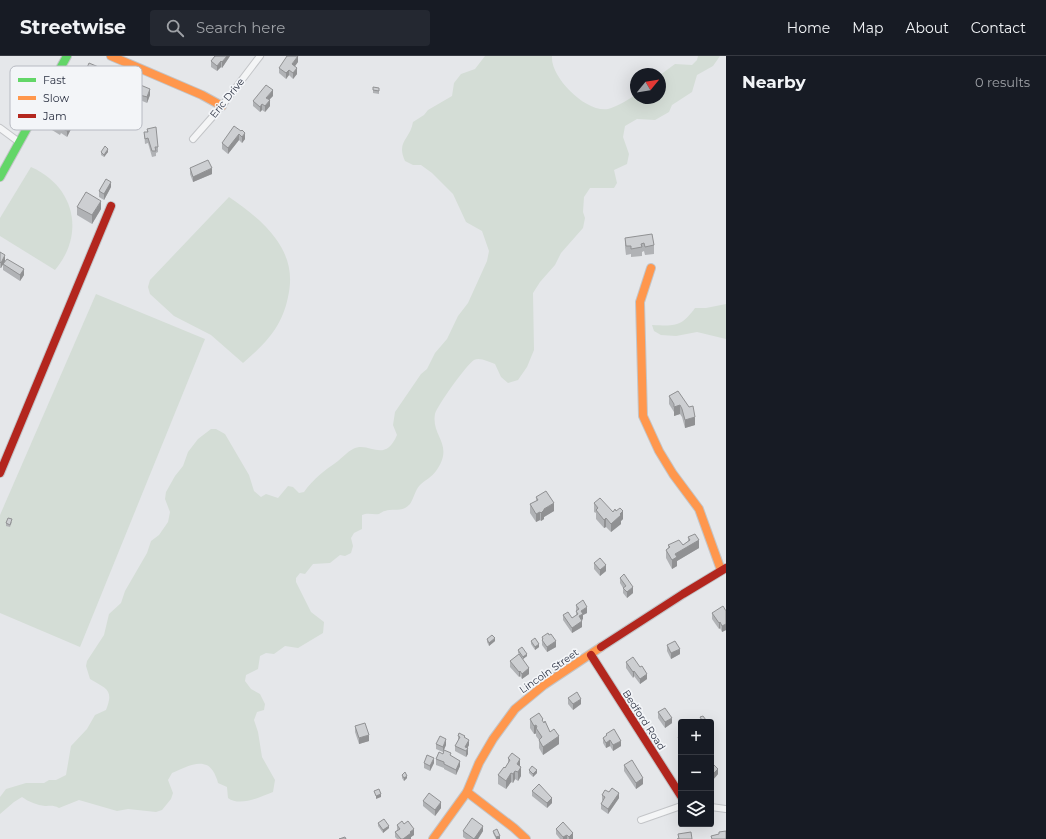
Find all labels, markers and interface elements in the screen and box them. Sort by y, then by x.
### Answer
search box [150,10,430,46]
text: Streetwise [20,16,126,39]
icon: search [164,17,186,39]
text: Search here [196,18,285,37]
text: Home [787,19,830,37]
text: Map [852,19,883,37]
text: About [905,19,949,37]
text: Contact [971,19,1026,37]
legend [10,66,142,130]
north arrow [630,68,666,104]
text: Nearby [742,72,806,92]
text: Fast [43,73,67,87]
text: 0 results [975,74,1030,90]
street label: Eric Drive [207,75,247,121]
text: Slow [43,91,69,105]
text: Jam [42,109,67,123]
street label: Lincoln Street [517,646,581,696]
street label: Bedford Road [620,687,668,753]
map controls [678,719,714,827]
button: + [678,719,714,755]
button: − [678,755,714,791]
button: layers [678,791,714,827]

